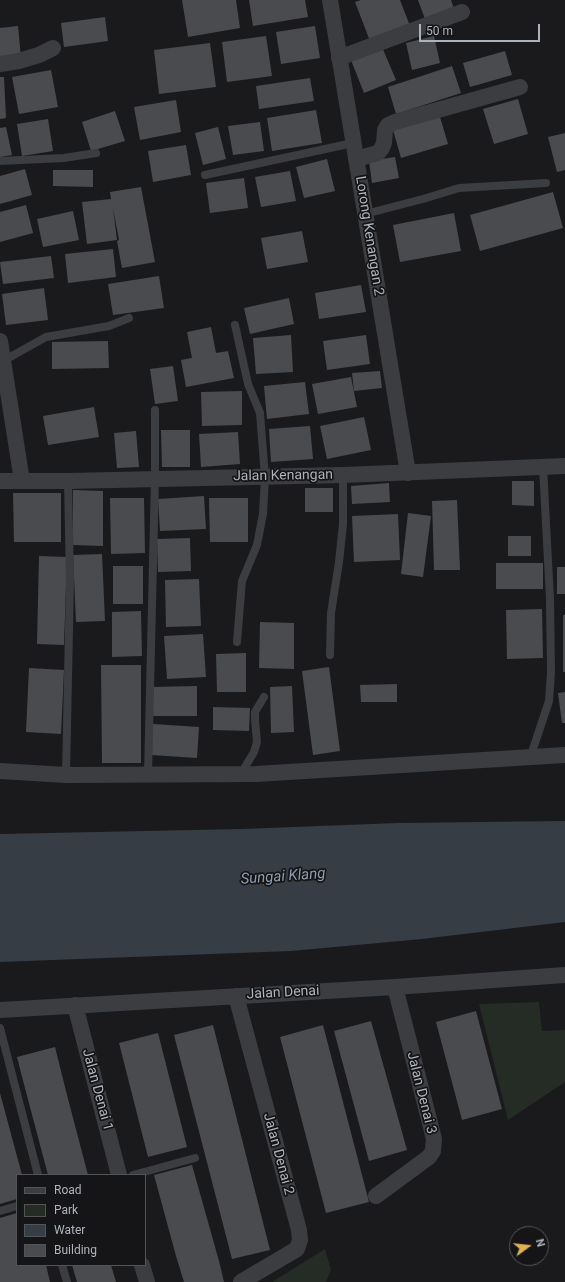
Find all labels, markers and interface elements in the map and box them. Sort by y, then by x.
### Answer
scale bar [421,16,542,42]
text: 50 m [426,24,453,38]
street label: Lorong Kenangan 2 [351,175,387,297]
street label: Jalan Kenangan [233,467,333,485]
water label: Sungai Klang [240,865,326,889]
street label: Jalan Denai [246,983,320,1003]
street label: Jalan Denai 1 [78,1047,116,1133]
street label: Jalan Denai 3 [403,1050,439,1136]
street label: Jalan Denai 2 [259,1111,297,1197]
legend [16,1174,146,1266]
text: Road [54,1183,82,1197]
text: Park [54,1203,78,1217]
text: Water [54,1223,85,1237]
north arrow [509,1226,549,1266]
text: N [533,1238,547,1248]
text: Building [54,1243,97,1257]

